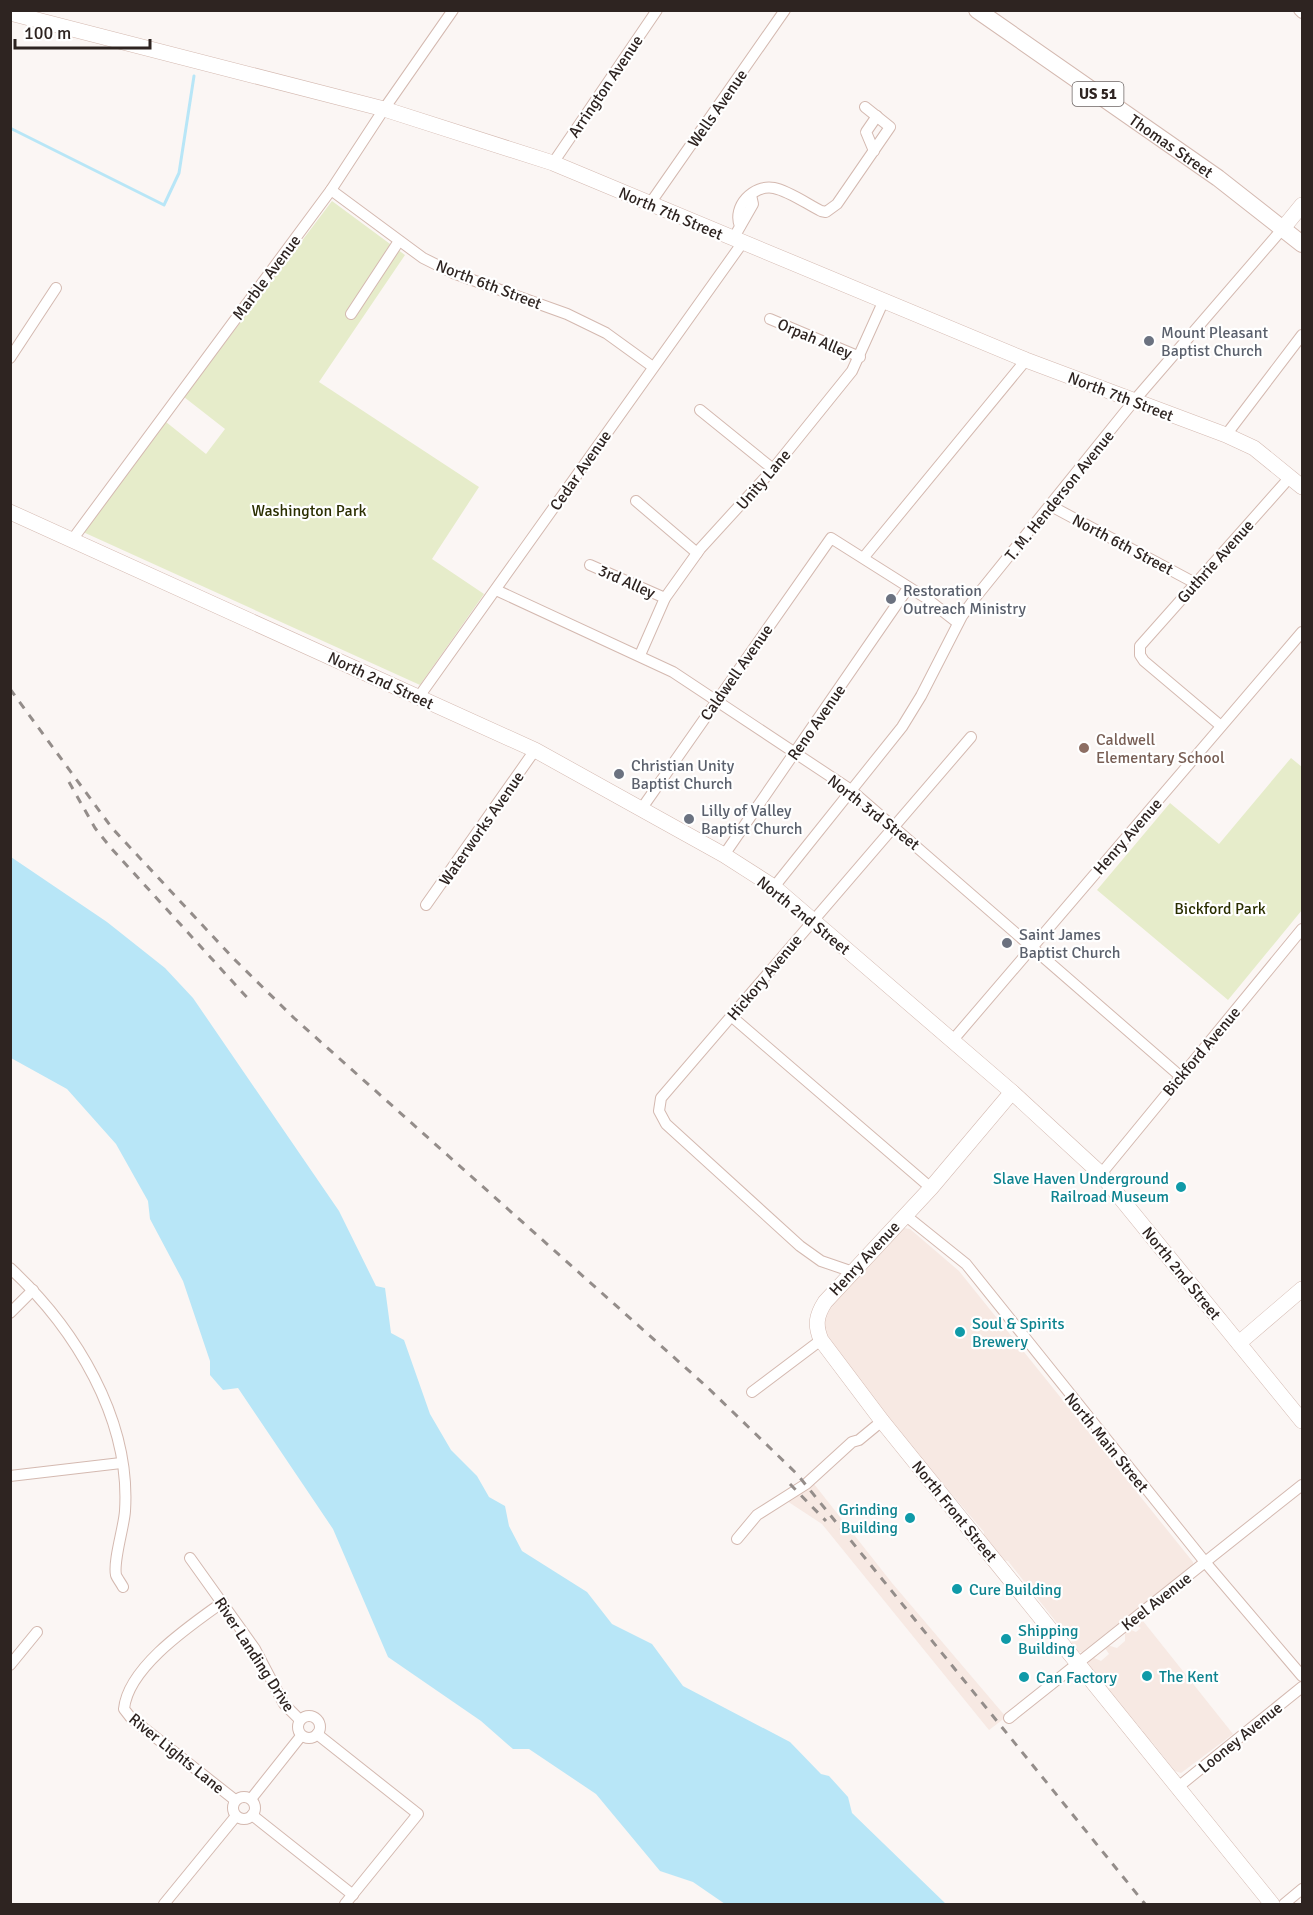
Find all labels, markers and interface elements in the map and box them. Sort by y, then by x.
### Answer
scale bar [15,12,150,50]
text: 100 m [24,22,71,44]
street label: Arrington Avenue [564,31,648,142]
street label: Wells Avenue [684,66,752,151]
road number: US 51 [1072,82,1124,106]
street label: Thomas Street [1125,110,1217,183]
street label: North 7th Street [615,183,726,245]
street label: Marble Avenue [228,231,305,324]
street label: North 6th Street [433,256,545,314]
street label: Orpah Alley [774,314,855,364]
place label: Mount Pleasant Baptist Church [1161,323,1268,361]
marker: Mount Pleasant Baptist Church [1142,334,1156,348]
street label: North 7th Street [1065,368,1177,426]
street label: Cedar Avenue [546,426,616,515]
street label: T. M. Henderson Avenue [1001,426,1119,565]
street label: Unity Lane [732,445,795,514]
park label: Washington Park [251,501,367,521]
street label: North 6th Street [1069,510,1177,580]
street label: Guthrie Avenue [1173,516,1258,608]
street label: 3rd Alley [595,561,659,604]
place label: Restoration Outreach Ministry [903,581,1027,619]
marker: Restoration Outreach Ministry [884,592,898,606]
street label: Caldwell Avenue [696,621,777,725]
street label: North 2nd Street [325,648,437,714]
street label: Reno Avenue [783,681,850,764]
place label: Caldwell Elementary School [1096,730,1225,768]
marker: Caldwell Elementary School [1077,741,1091,755]
place label: Christian Unity Baptist Church [631,756,735,794]
marker: Christian Unity Baptist Church [612,767,626,781]
street label: Waterworks Avenue [435,768,529,890]
street label: North 3rd Street [823,771,924,855]
street label: Henry Avenue [1089,794,1166,879]
place label: Lilly of Valley Baptist Church [701,801,802,839]
marker: Lilly of Valley Baptist Church [682,812,696,826]
street label: North 2nd Street [753,872,854,960]
park label: Bickford Park [1174,899,1266,919]
place label: Saint James Baptist Church [1019,925,1120,963]
street label: Hickory Avenue [723,931,807,1025]
marker: Saint James Baptist Church [1000,936,1014,950]
street label: Bickford Avenue [1158,1003,1245,1101]
place label: Slave Haven Underground Railroad Museum [993,1169,1169,1207]
marker: Slave Haven Underground Railroad Museum [1174,1180,1188,1194]
street label: Henry Avenue [825,1217,904,1300]
street label: North 2nd Street [1137,1223,1225,1325]
place label: Soul & Spirits Brewery [972,1314,1064,1352]
marker: Soul & Spirits Brewery [953,1325,967,1339]
street label: North Main Street [1060,1389,1153,1497]
street label: North Front Street [907,1457,1001,1567]
place label: Grinding Building [839,1500,898,1538]
marker: Grinding Building [903,1511,917,1525]
street label: Keel Avenue [1118,1568,1196,1635]
place label: Cure Building [969,1580,1062,1600]
marker: Cure Building [950,1582,964,1596]
street label: River Landing Drive [210,1594,299,1716]
place label: Shipping Building [1018,1621,1078,1659]
marker: Shipping Building [999,1632,1013,1646]
place label: The Kent [1159,1667,1219,1687]
place label: Can Factory [1036,1668,1117,1688]
marker: The Kent [1140,1669,1154,1683]
marker: Can Factory [1017,1670,1031,1684]
street label: Looney Avenue [1195,1698,1287,1778]
street label: River Lights Lane [125,1709,228,1798]

